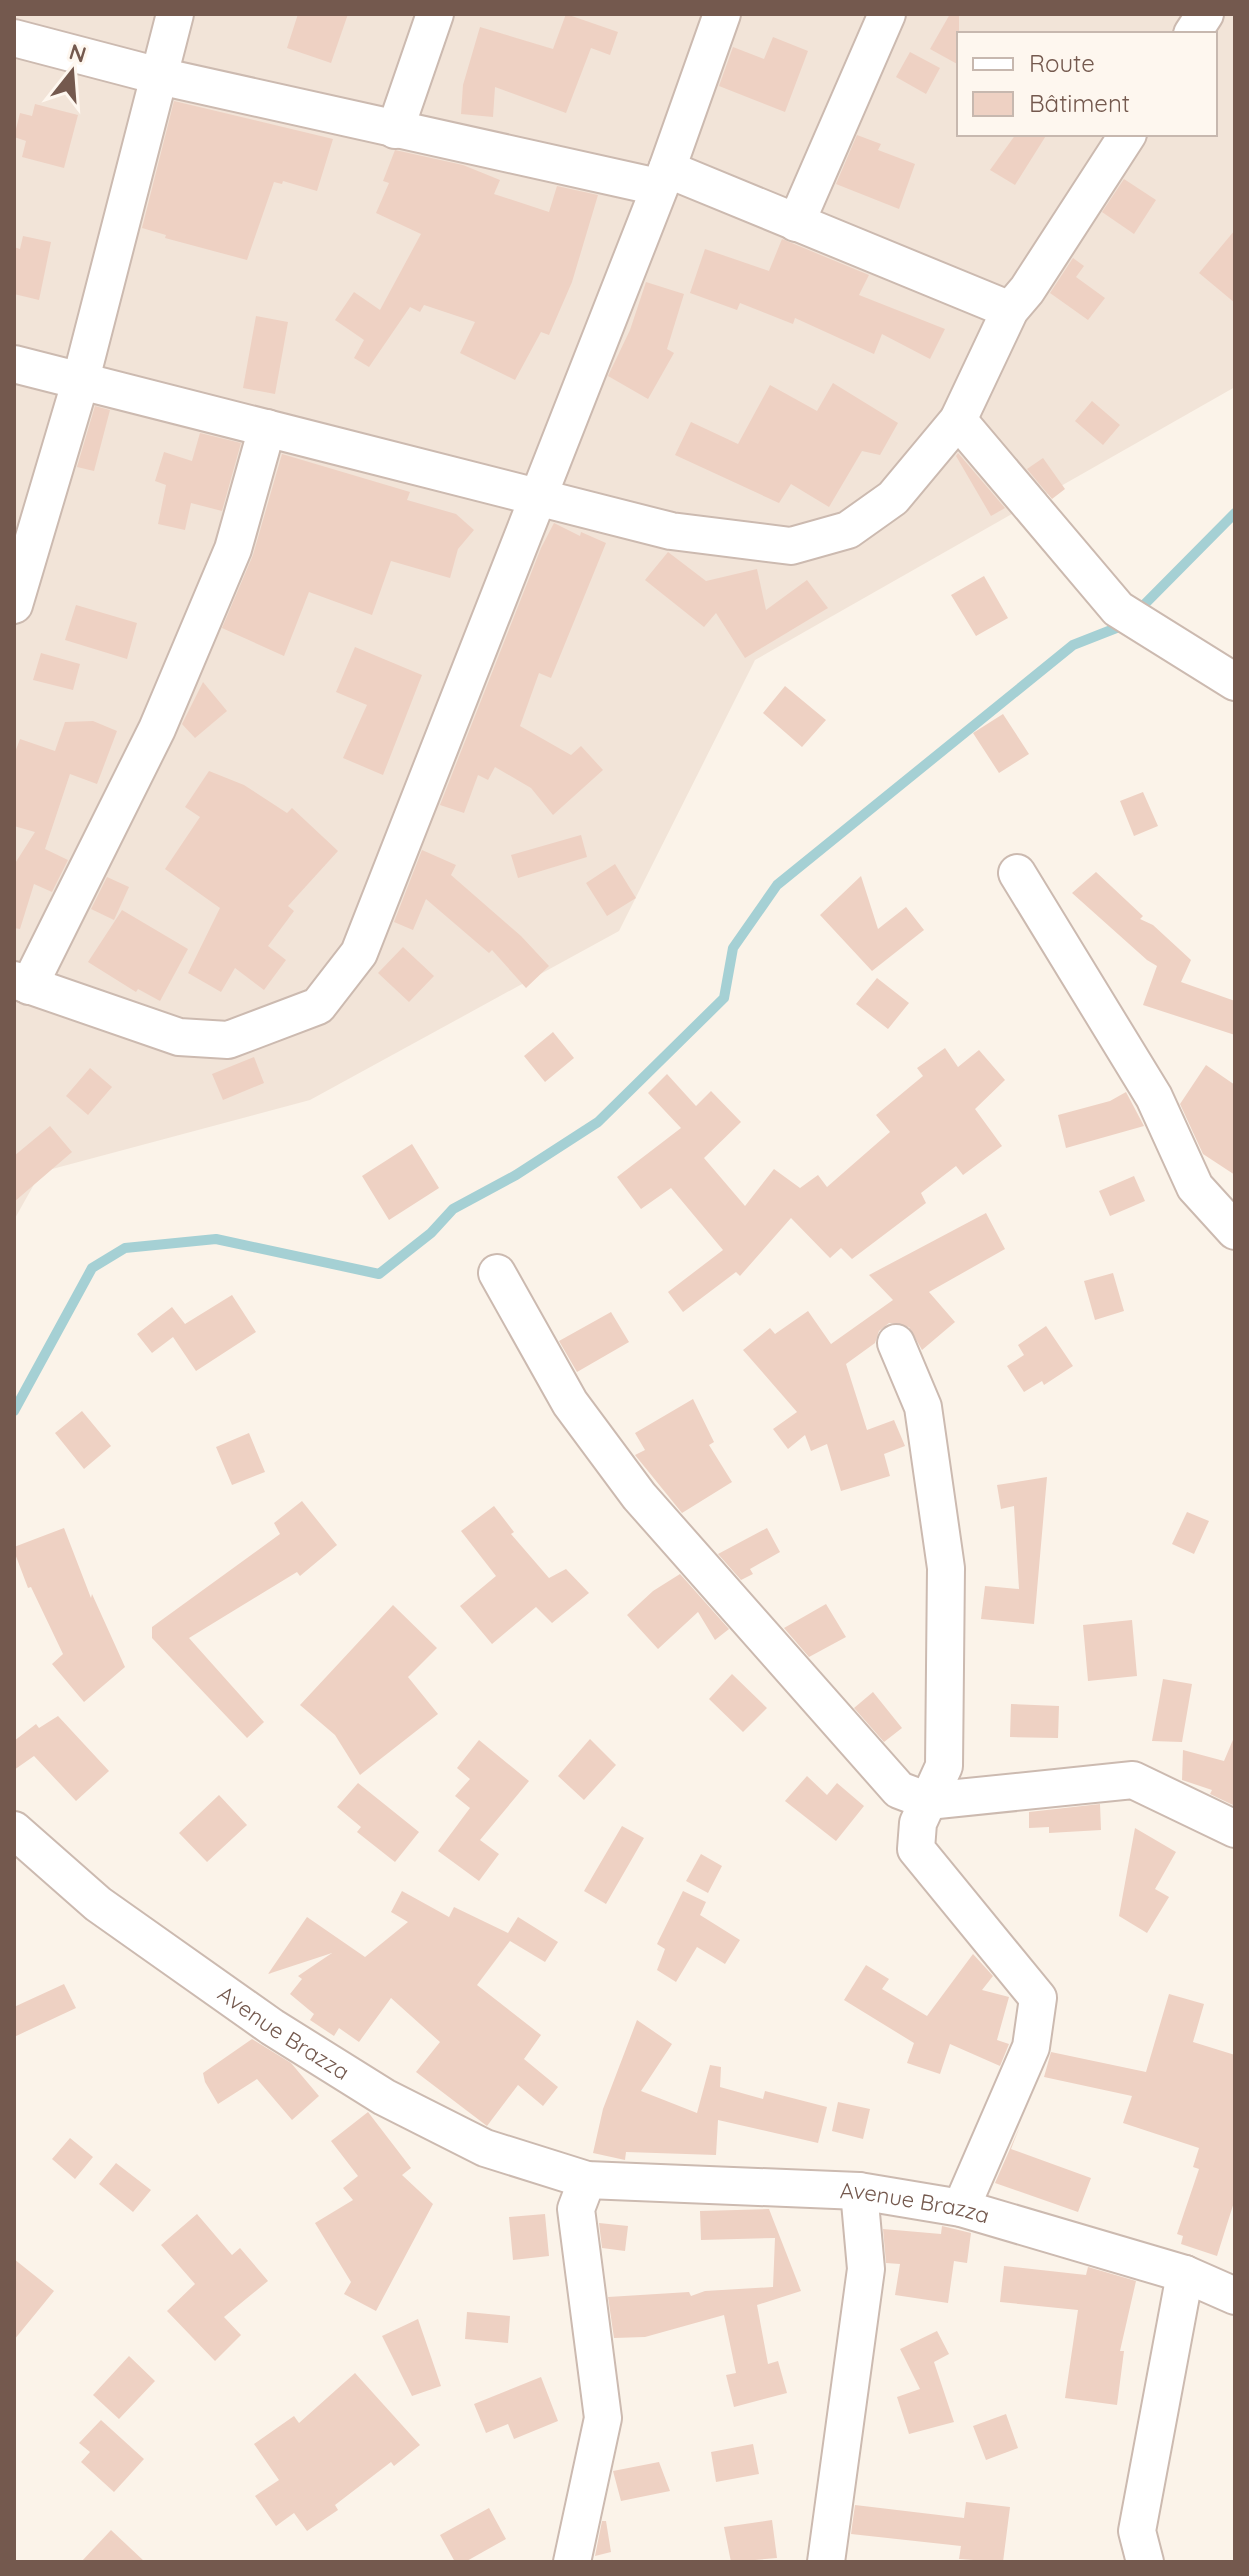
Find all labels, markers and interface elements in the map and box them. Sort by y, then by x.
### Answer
north arrow [32,32,112,112]
legend [957,32,1217,136]
text: N [66,37,90,69]
text: Route [1029,48,1095,78]
text: Bâtiment [1029,88,1130,118]
street label: Avenue Brazza [213,1979,355,2086]
street label: Avenue Brazza [839,2176,993,2230]

